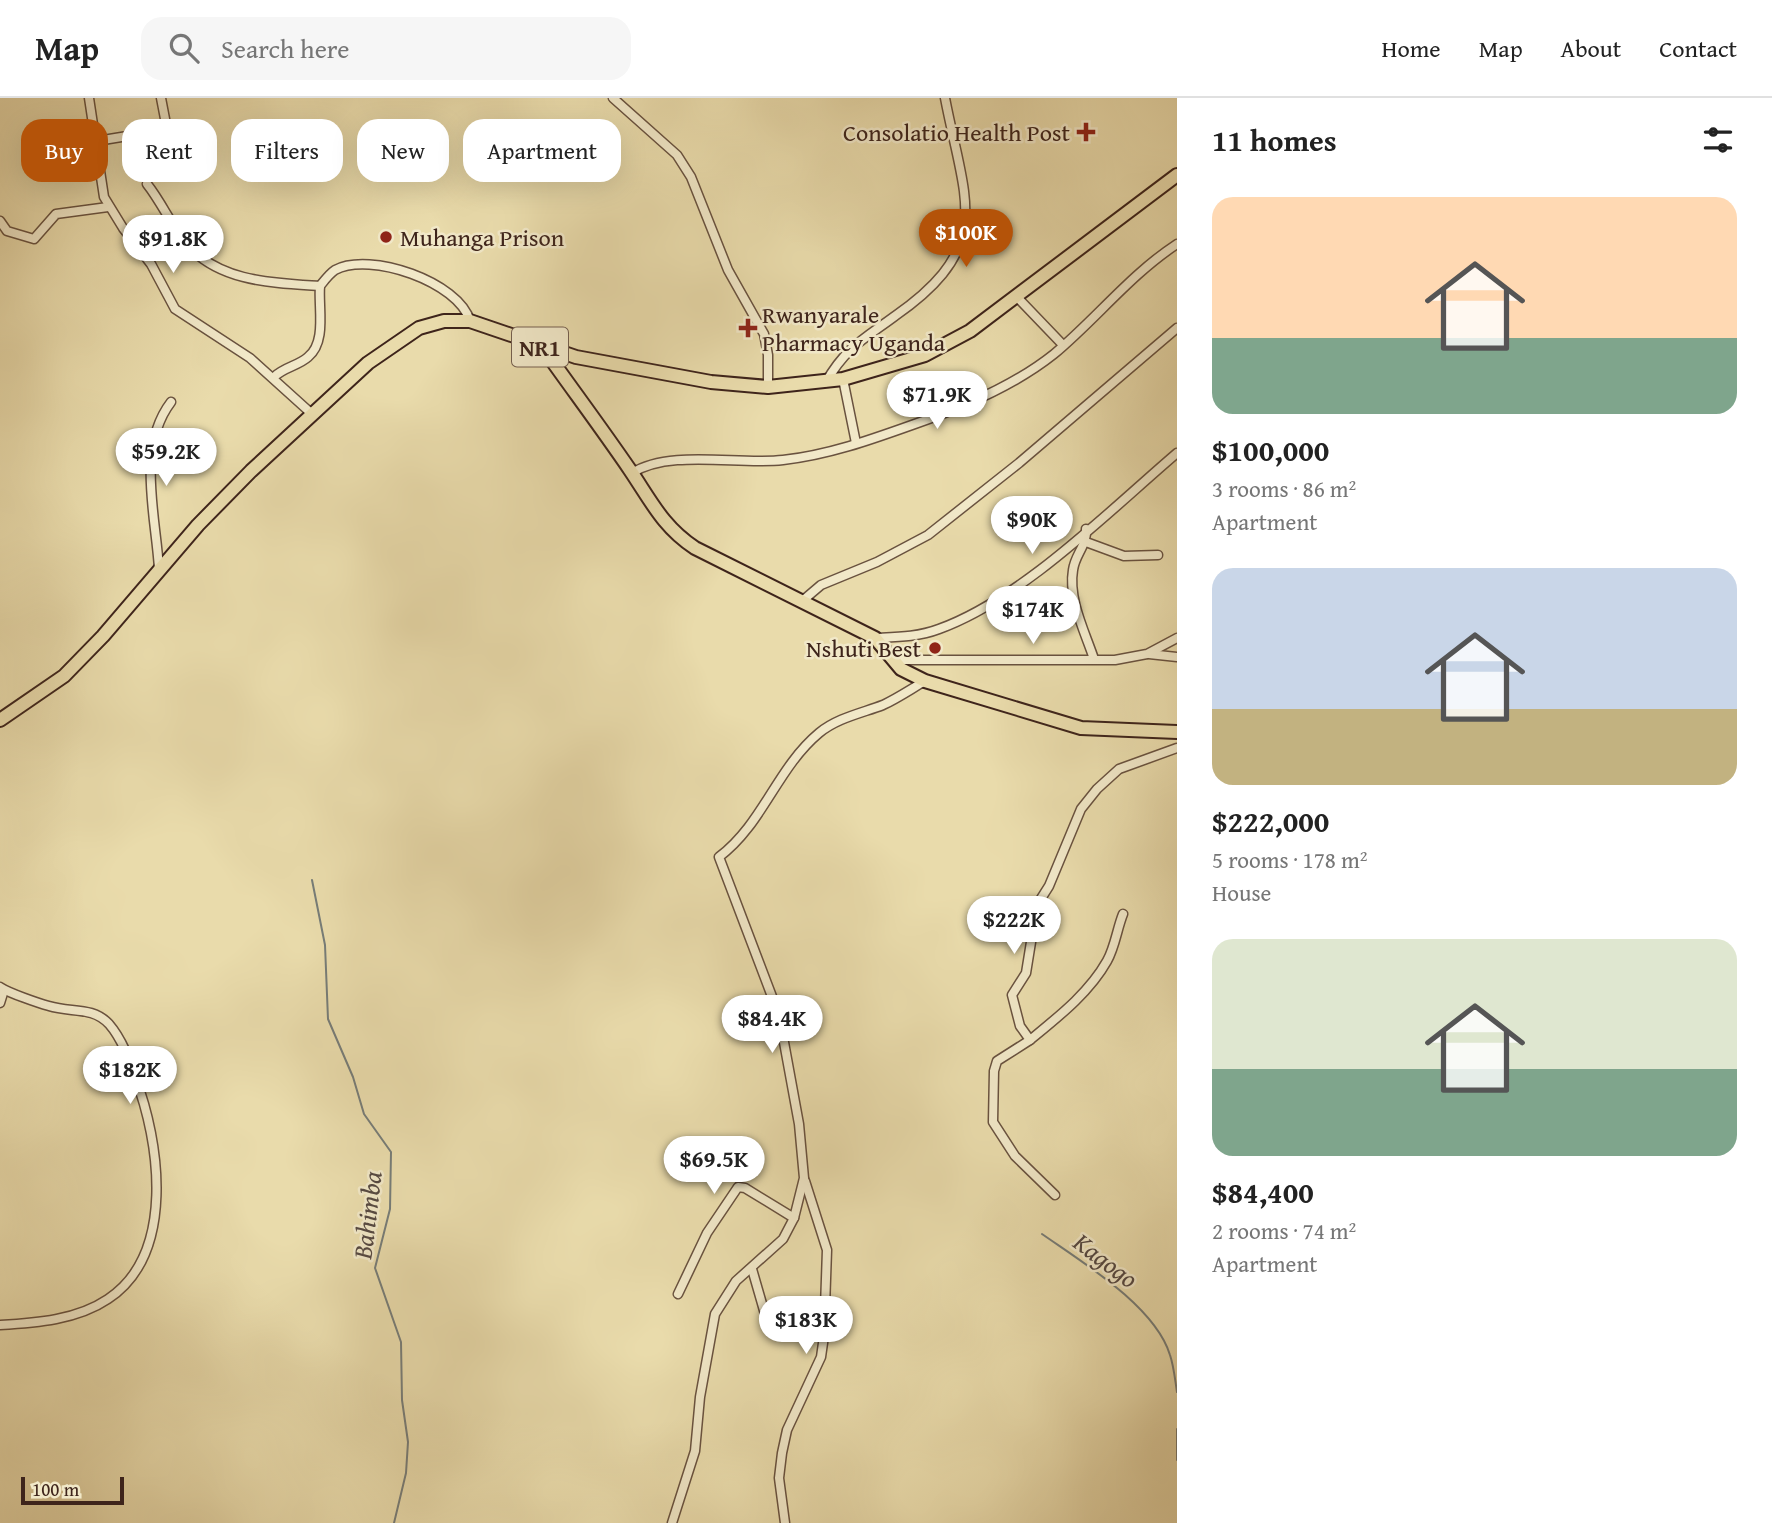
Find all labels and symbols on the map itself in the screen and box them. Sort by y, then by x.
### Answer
place label: Consolatio Health Post [843,115,1071,150]
marker: Consolatio Health Post [1076,122,1096,142]
pin: $100K [917,209,1015,269]
pin: $91.8K [116,216,230,275]
place label: Muhanga Prison [400,220,565,255]
marker: Muhanga Prison [378,229,394,245]
place label: Rwanyarale Pharmacy Uganda [762,297,946,360]
marker: Rwanyarale Pharmacy Uganda [740,320,756,336]
road number: NR1 [512,328,568,366]
pin: $71.9K [880,372,994,431]
pin: $59.2K [109,428,223,488]
pin: $90K [991,496,1073,556]
pin: $174K [984,587,1082,646]
place label: Nshuti Best [806,631,922,666]
marker: Nshuti Best [927,640,943,656]
pin: $222K [965,896,1063,956]
pin: $84.4K [715,996,829,1055]
pin: $182K [81,1046,179,1106]
pin: $69.5K [657,1136,771,1196]
water label: Bahimba [342,1169,392,1262]
water label: Kagogo [1065,1222,1147,1297]
pin: $183K [757,1296,855,1356]
scale bar [21,1474,124,1506]

